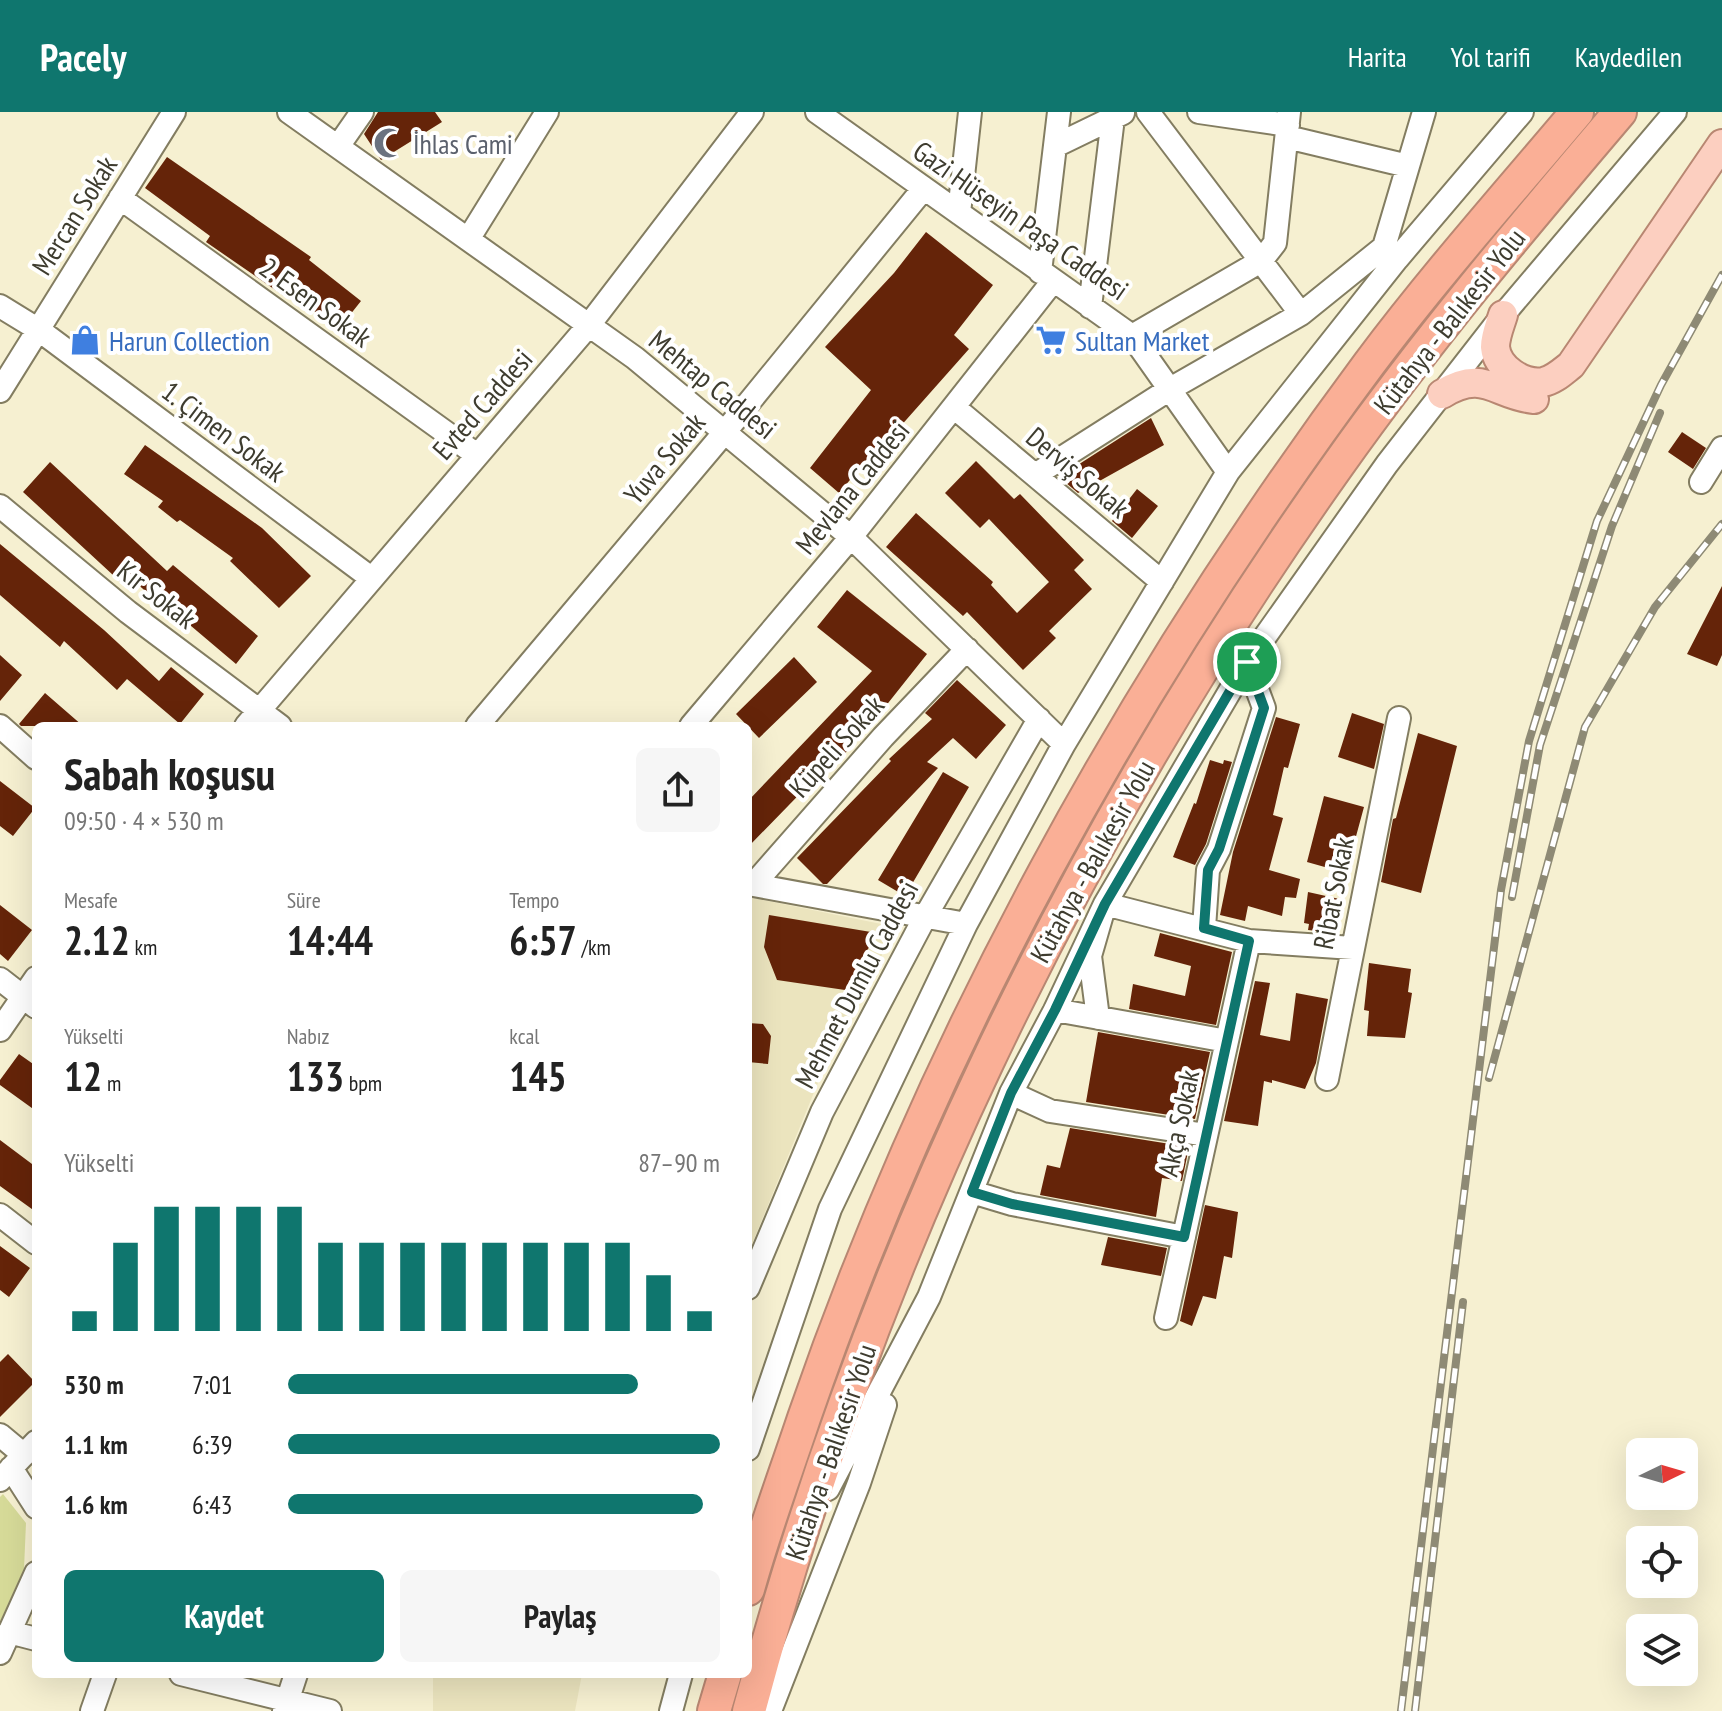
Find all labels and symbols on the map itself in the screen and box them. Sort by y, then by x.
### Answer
place label: İhlas Cami [413,125,513,162]
mosque icon: İhlas Cami [372,126,406,160]
street label: Gazi Hüseyin Paşa Caddesi [906,132,1136,308]
street label: Mercan Sokak [23,148,125,281]
street label: Kütahya - Balıkesir Yolu [1365,221,1533,421]
street label: 2. Esen Sokak [253,249,380,355]
street label: Mehtap Caddesi [642,321,784,447]
place label: Harun Collection [109,322,270,359]
place label: Sultan Market [1075,322,1210,359]
shop icon: Harun Collection [68,323,102,357]
supermarket icon: Sultan Market [1034,323,1068,357]
street label: Evted Caddesi [424,341,540,467]
street label: 1. Çimen Sokak [155,372,293,490]
street label: Yuva Sokak [615,405,713,511]
street label: Mevlana Caddesi [787,412,917,562]
street label: Derviş Sokak [1019,418,1137,526]
street label: Kır Sokak [110,552,204,637]
pin [1213,628,1281,696]
street label: Küpeli Sokak [780,687,892,805]
street label: Kütahya - Balıkesir Yolu [1021,753,1163,969]
street label: Ribat Sokak [1304,834,1362,952]
street label: Mehmet Dumlu Caddesi [786,874,926,1094]
street label: Akça Sokak [1149,1066,1207,1180]
street label: Kütahya - Balıkesir Yolu [776,1339,884,1565]
north arrow [1626,1438,1698,1510]

